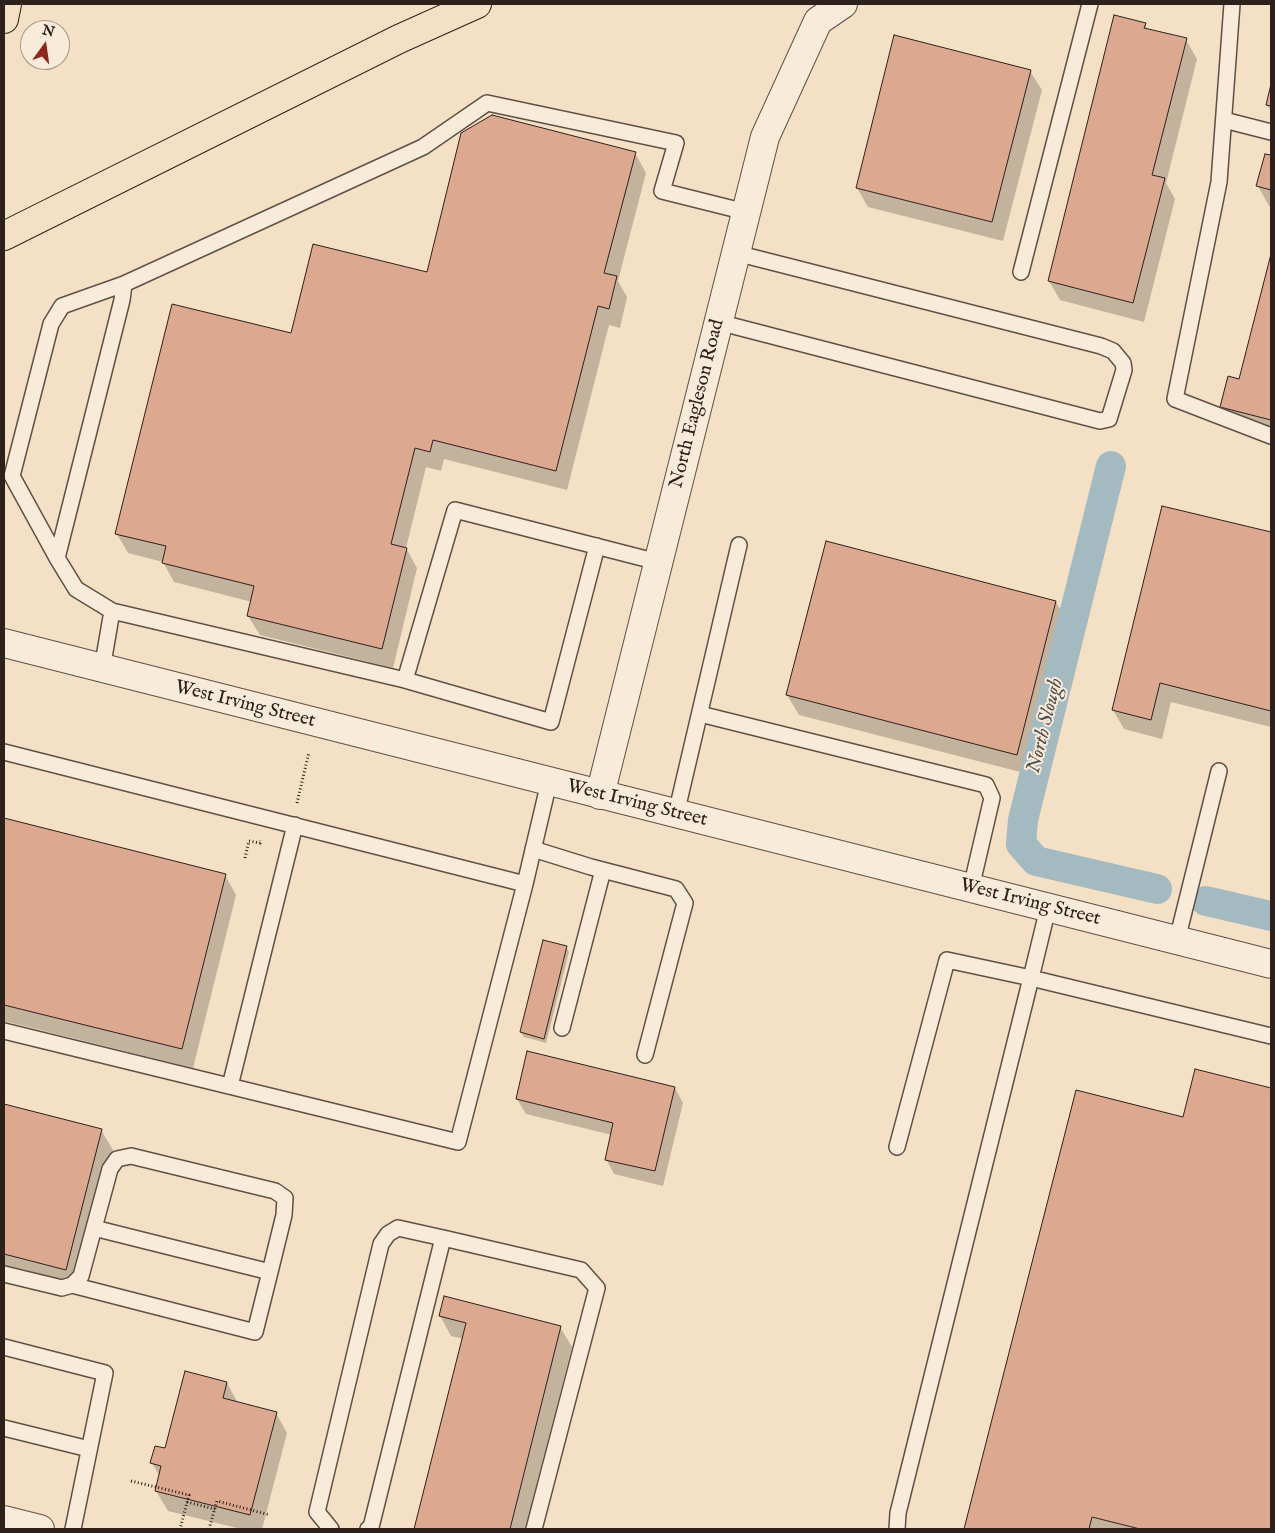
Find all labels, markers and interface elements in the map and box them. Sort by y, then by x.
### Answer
north arrow [20,20,70,70]
text: N [40,21,56,42]
street label: North Eagleson Road [666,317,730,491]
water label: North Slough [1023,676,1069,776]
street label: West Irving Street [173,677,317,733]
street label: West Irving Street [565,776,709,832]
street label: West Irving Street [958,875,1102,931]

